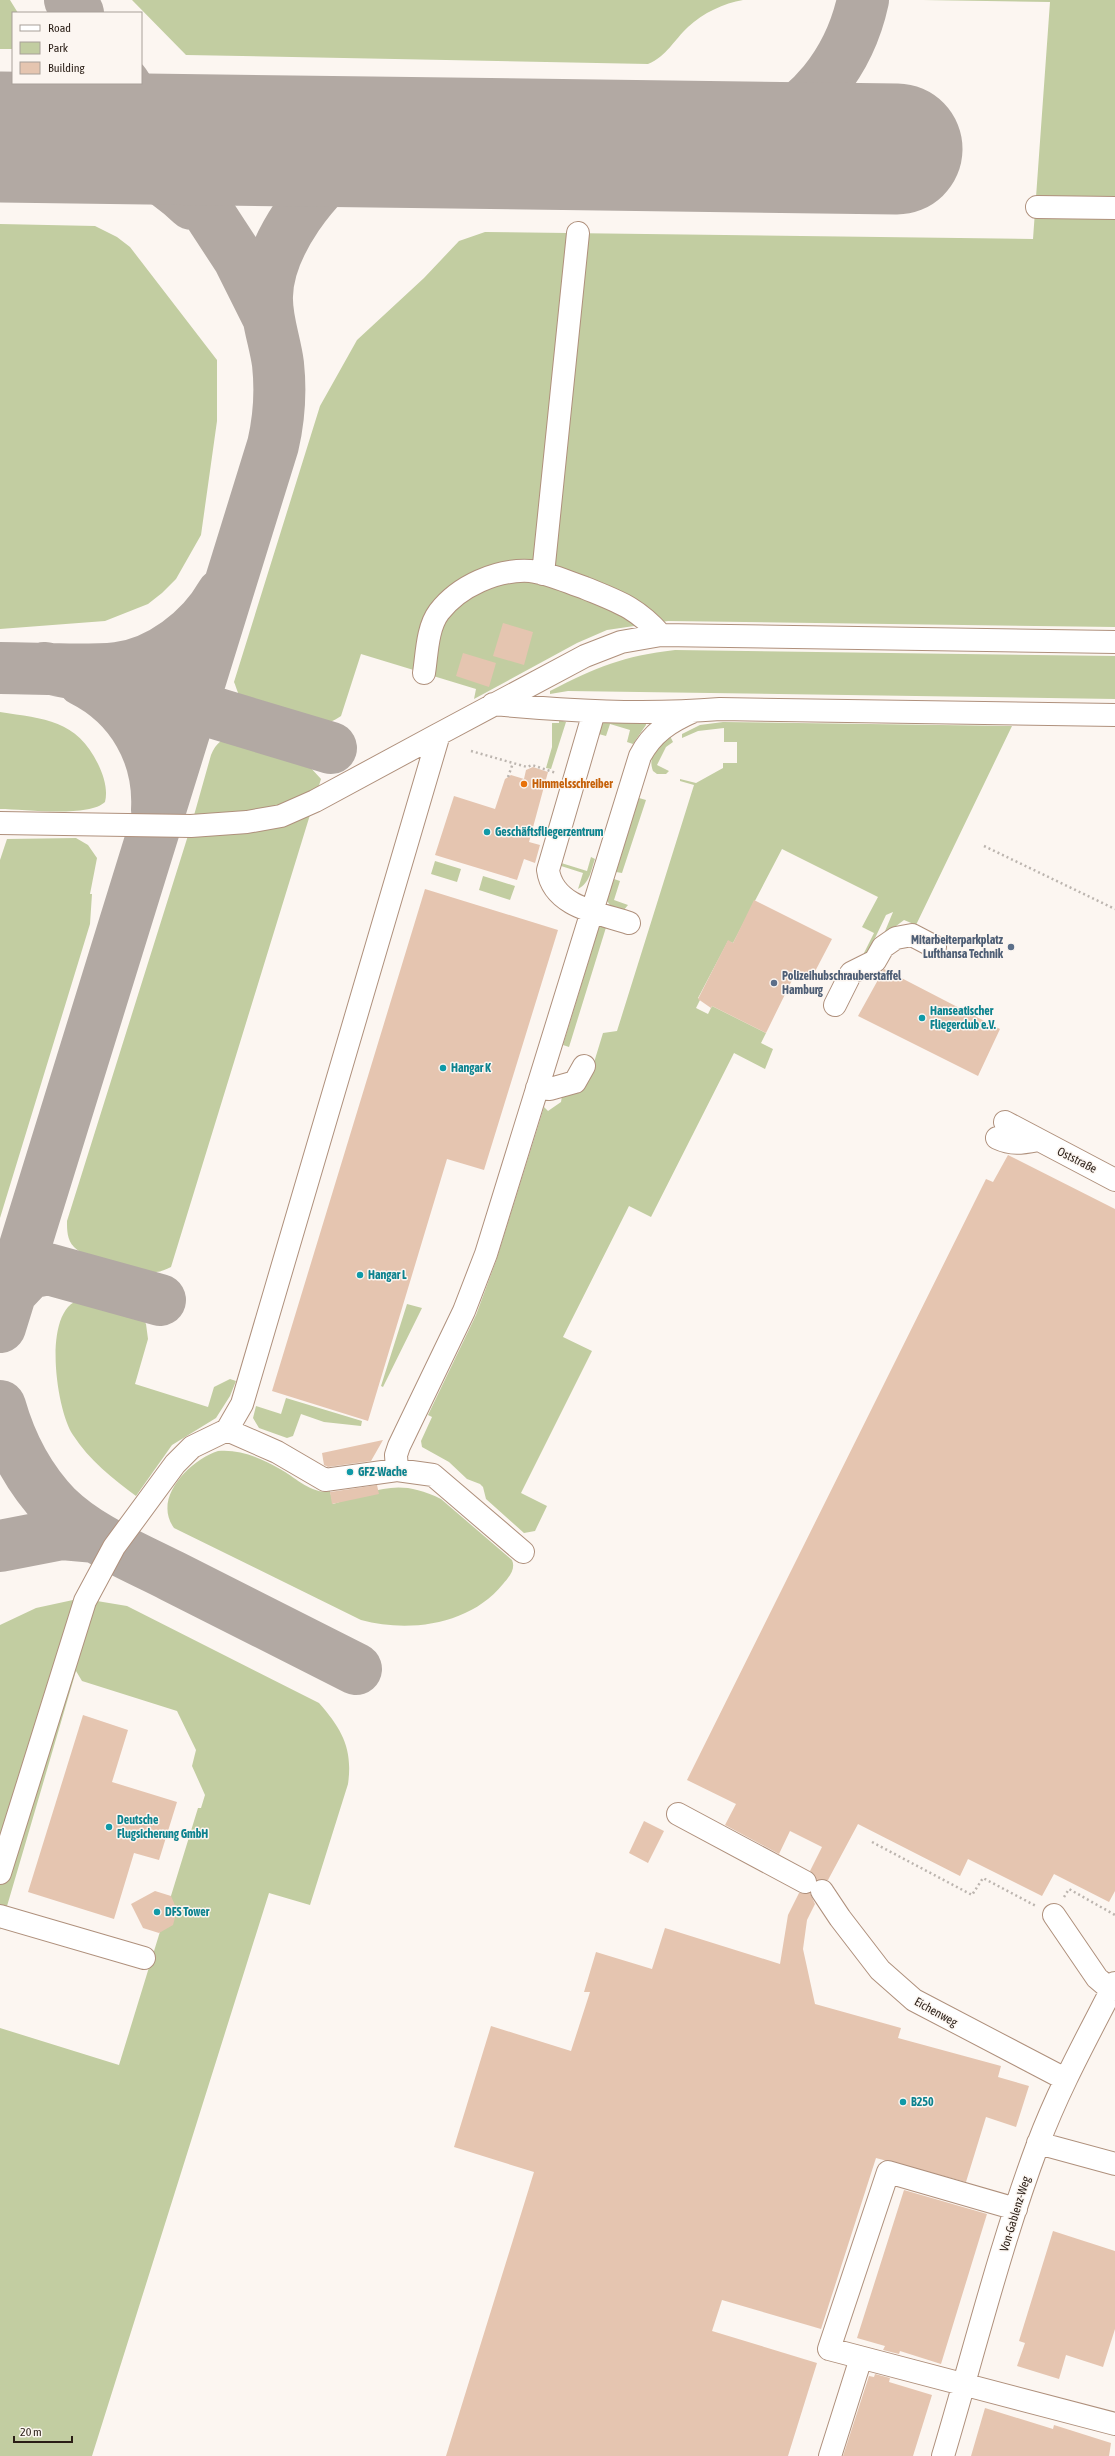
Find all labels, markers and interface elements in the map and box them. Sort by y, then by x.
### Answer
legend [12,12,142,84]
text: Road [48,21,71,35]
text: Park [48,41,69,55]
text: Building [48,61,86,75]
place label: Himmelsschreiber [532,777,613,791]
marker: Himmelsschreiber [519,779,529,789]
place label: Geschäftsfliegerzentrum [495,825,604,839]
marker: Geschäftsfliegerzentrum [482,827,492,837]
place label: Mitarbeiterparkplatz Lufthansa Technik [911,933,1004,961]
marker: Mitarbeiterparkplatz Lufthansa Technik [1006,942,1016,952]
place label: Polizeihubschrauberstaffel Hamburg [782,969,902,997]
marker: Polizeihubschrauberstaffel Hamburg [769,978,779,988]
place label: Hanseatischer Fliegerclub e.V. [930,1004,996,1032]
marker: Hanseatischer Fliegerclub e.V. [917,1013,927,1023]
place label: Hangar K [451,1061,491,1075]
marker: Hangar K [438,1063,448,1073]
street label: Oststraße [1055,1144,1099,1176]
place label: Hangar L [368,1268,407,1282]
marker: Hangar L [355,1270,365,1280]
place label: GFZ-Wache [358,1465,408,1479]
marker: GFZ-Wache [345,1467,355,1477]
place label: Deutsche Flugsicherung GmbH [117,1813,208,1841]
marker: Deutsche Flugsicherung GmbH [104,1822,114,1832]
place label: DFS Tower [165,1905,210,1919]
marker: DFS Tower [152,1907,162,1917]
street label: Eichenweg [912,1994,961,2030]
place label: B250 [911,2095,934,2109]
marker: B250 [898,2097,908,2107]
street label: Von-Gablenz-Weg [997,2174,1033,2253]
scale bar [14,2418,72,2444]
text: 20 m [20,2425,42,2439]

